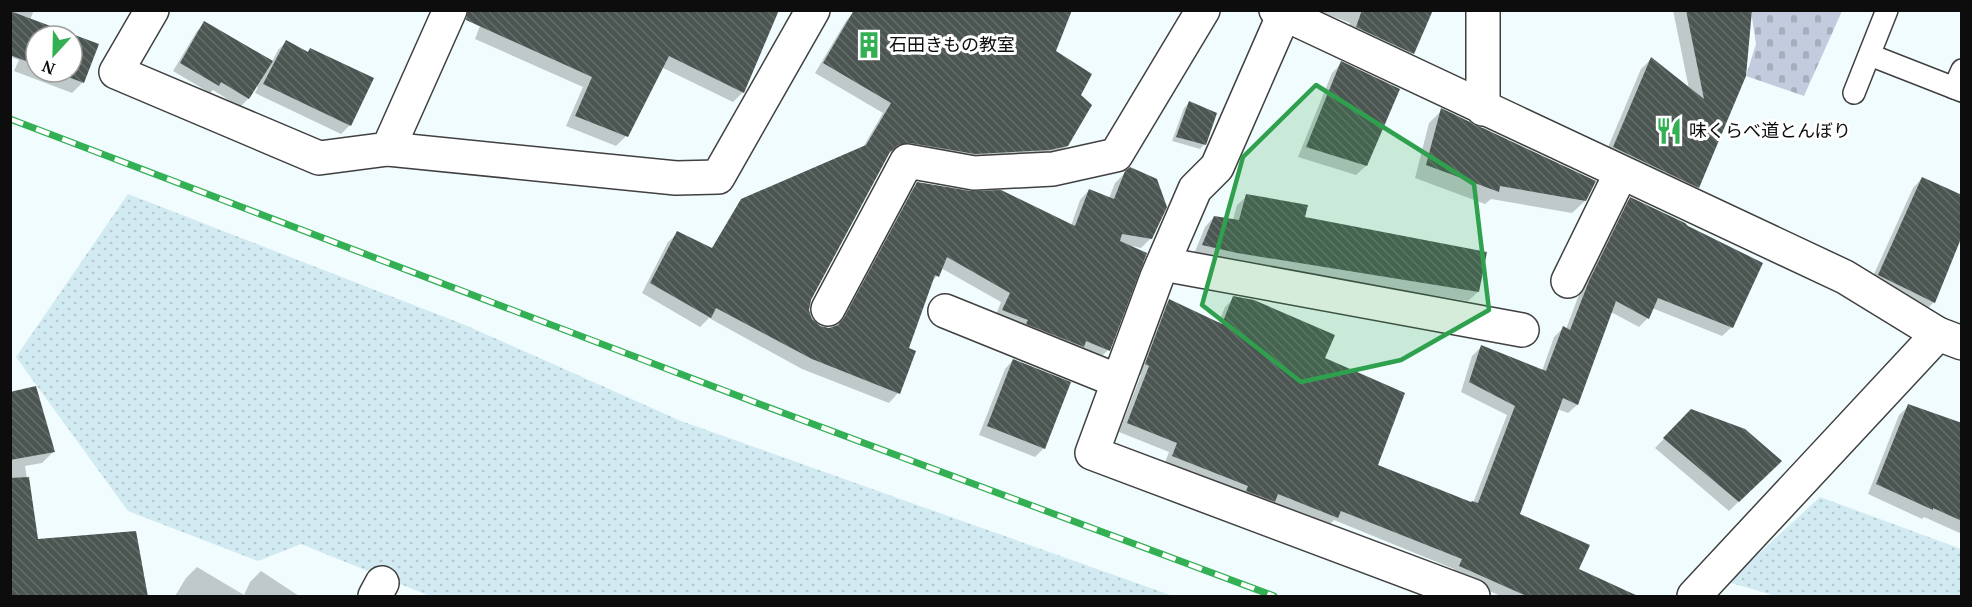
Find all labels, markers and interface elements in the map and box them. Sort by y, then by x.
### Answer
north arrow [24,24,84,84]
building icon: 石田きもの教室 [854,30,884,60]
place label: 石田きもの教室 [889,32,1015,56]
text: N [39,55,58,80]
restaurant icon: 味くらべ道とんぼり [1654,116,1684,146]
place label: 味くらべ道とんぼり [1689,118,1851,142]

